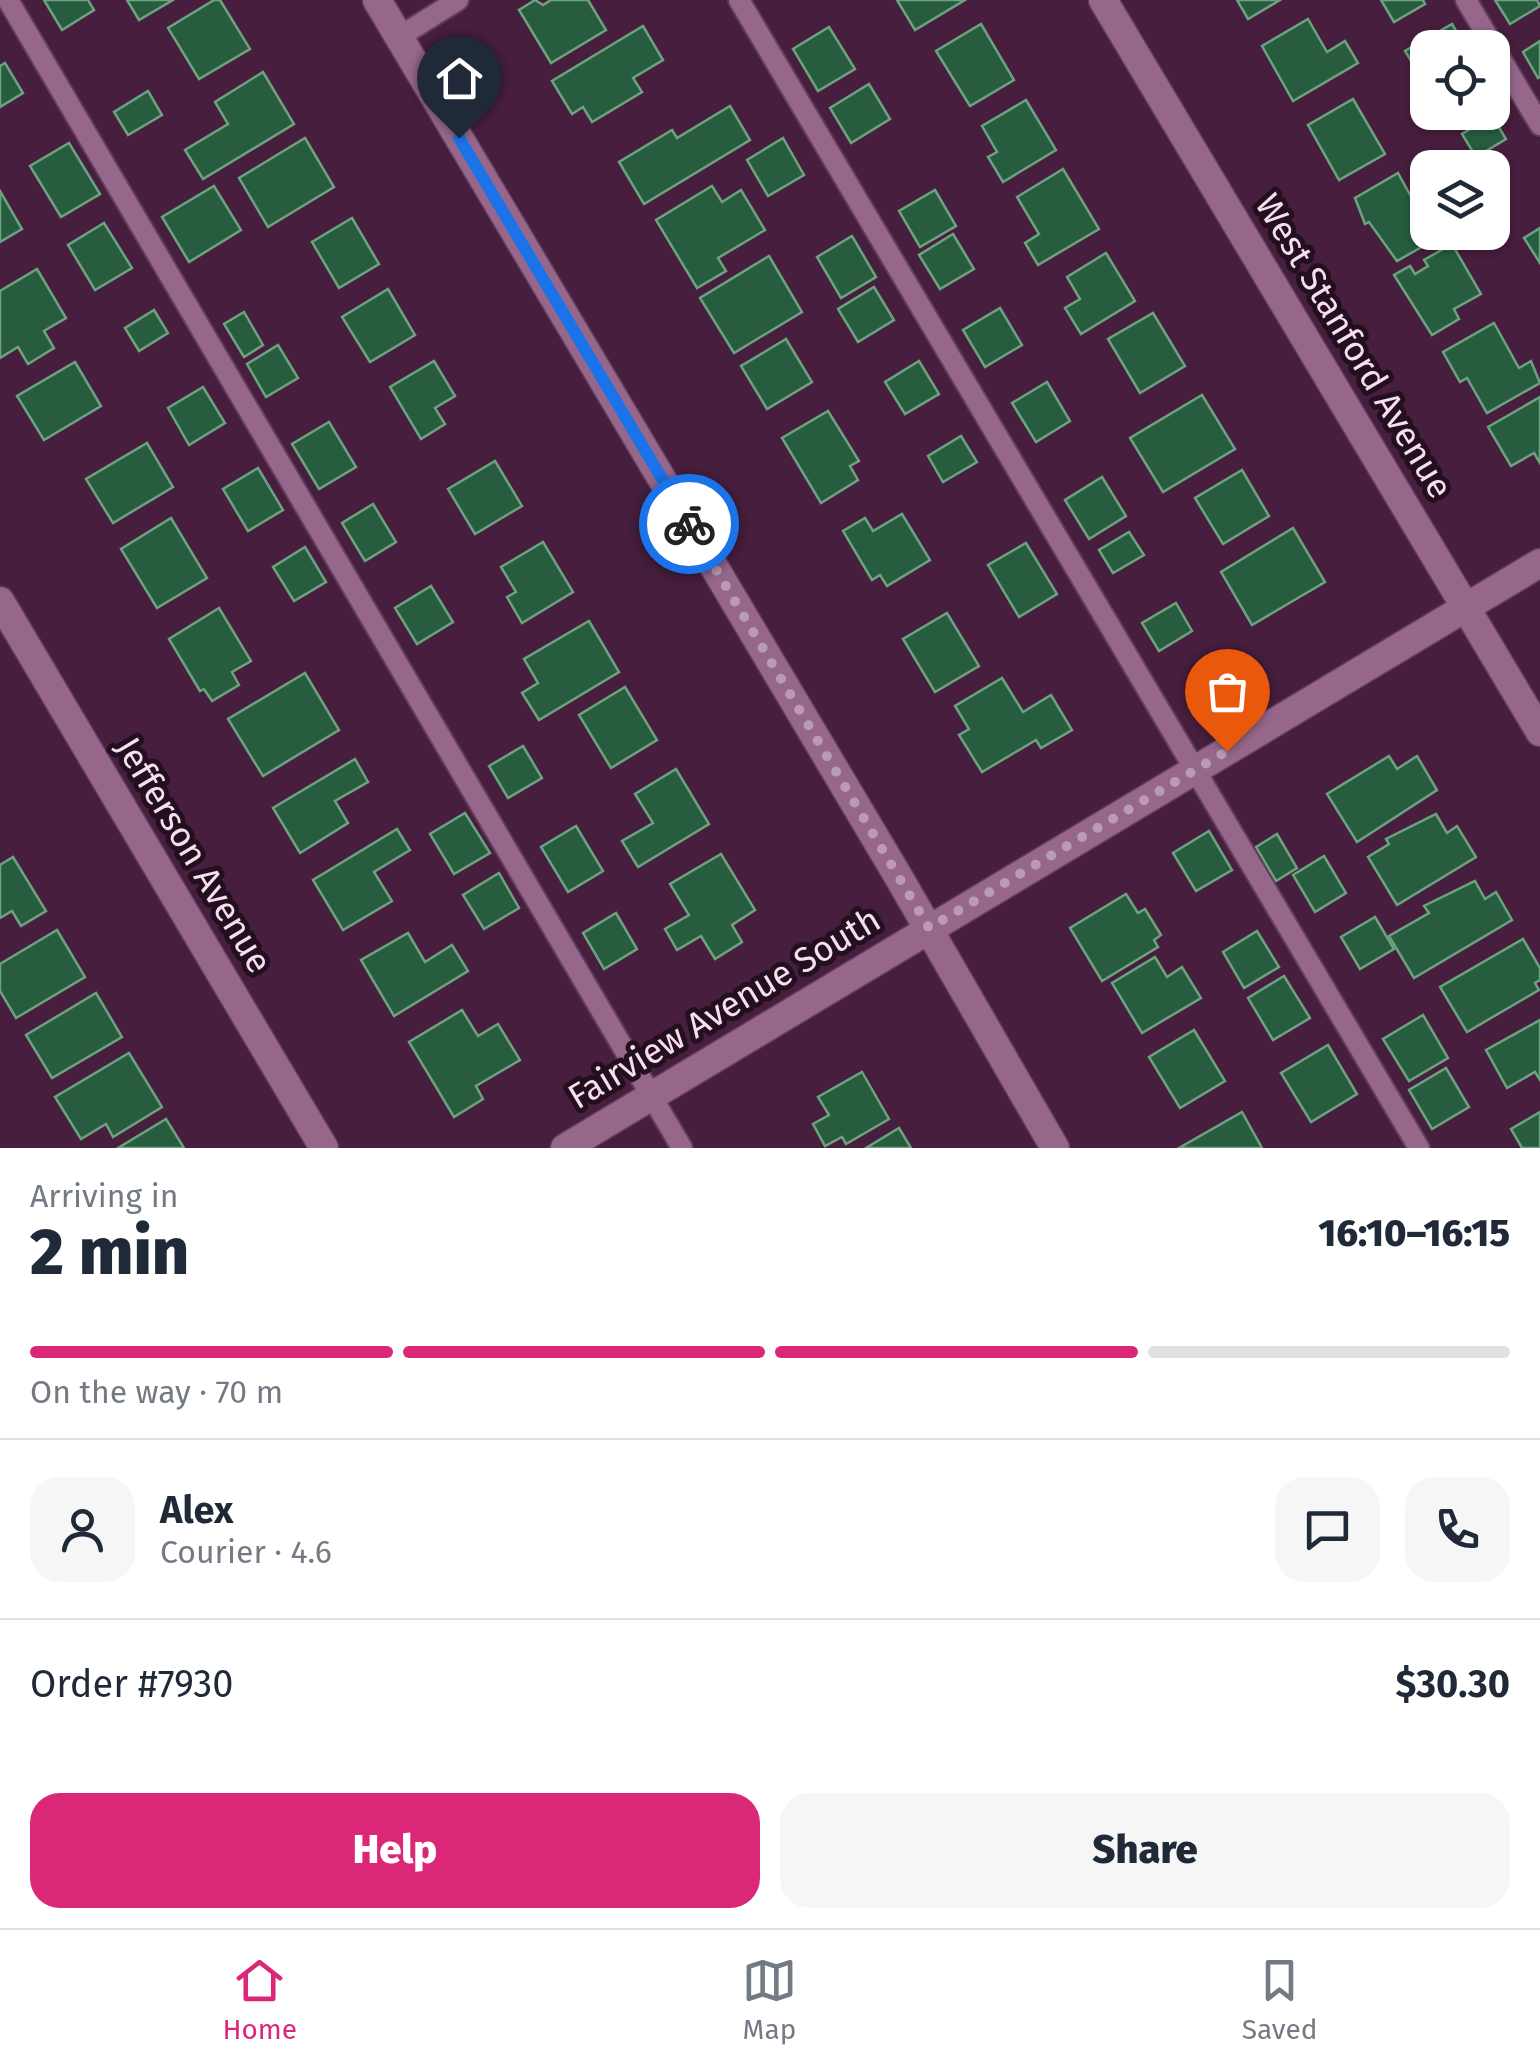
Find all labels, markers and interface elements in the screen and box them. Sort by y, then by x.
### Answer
map controls [1410,30,1510,250]
button: locate [1410,30,1510,130]
pin [417,36,502,139]
icon: home [432,51,487,106]
button: layers [1410,150,1510,250]
street label: West Stanford Avenue [1246,186,1462,506]
courier [639,474,739,574]
icon: bike [662,497,717,552]
pin [1185,649,1270,752]
icon: bag [1200,664,1255,719]
street label: Jefferson Avenue [107,729,281,981]
street label: Fairview Avenue South [560,898,888,1118]
text: Arriving in [30,1177,178,1215]
text: 16:10–16:15 [1318,1210,1510,1256]
text: 2 min [30,1213,189,1291]
text: On the way · 70 m [30,1373,283,1411]
button: person [30,1477,135,1582]
button: chat [1275,1477,1380,1582]
button: phone [1405,1477,1510,1582]
text: Alex [160,1487,233,1533]
text: Courier · 4.6 [160,1533,332,1571]
text: Order #7930 [30,1661,233,1707]
text: $30.30 [1395,1661,1510,1707]
button: Help [30,1793,760,1908]
button: Share [780,1793,1510,1908]
tab: Home [222,1953,297,2046]
tab: Map [742,1953,797,2046]
tab: Saved [1242,1953,1318,2046]

